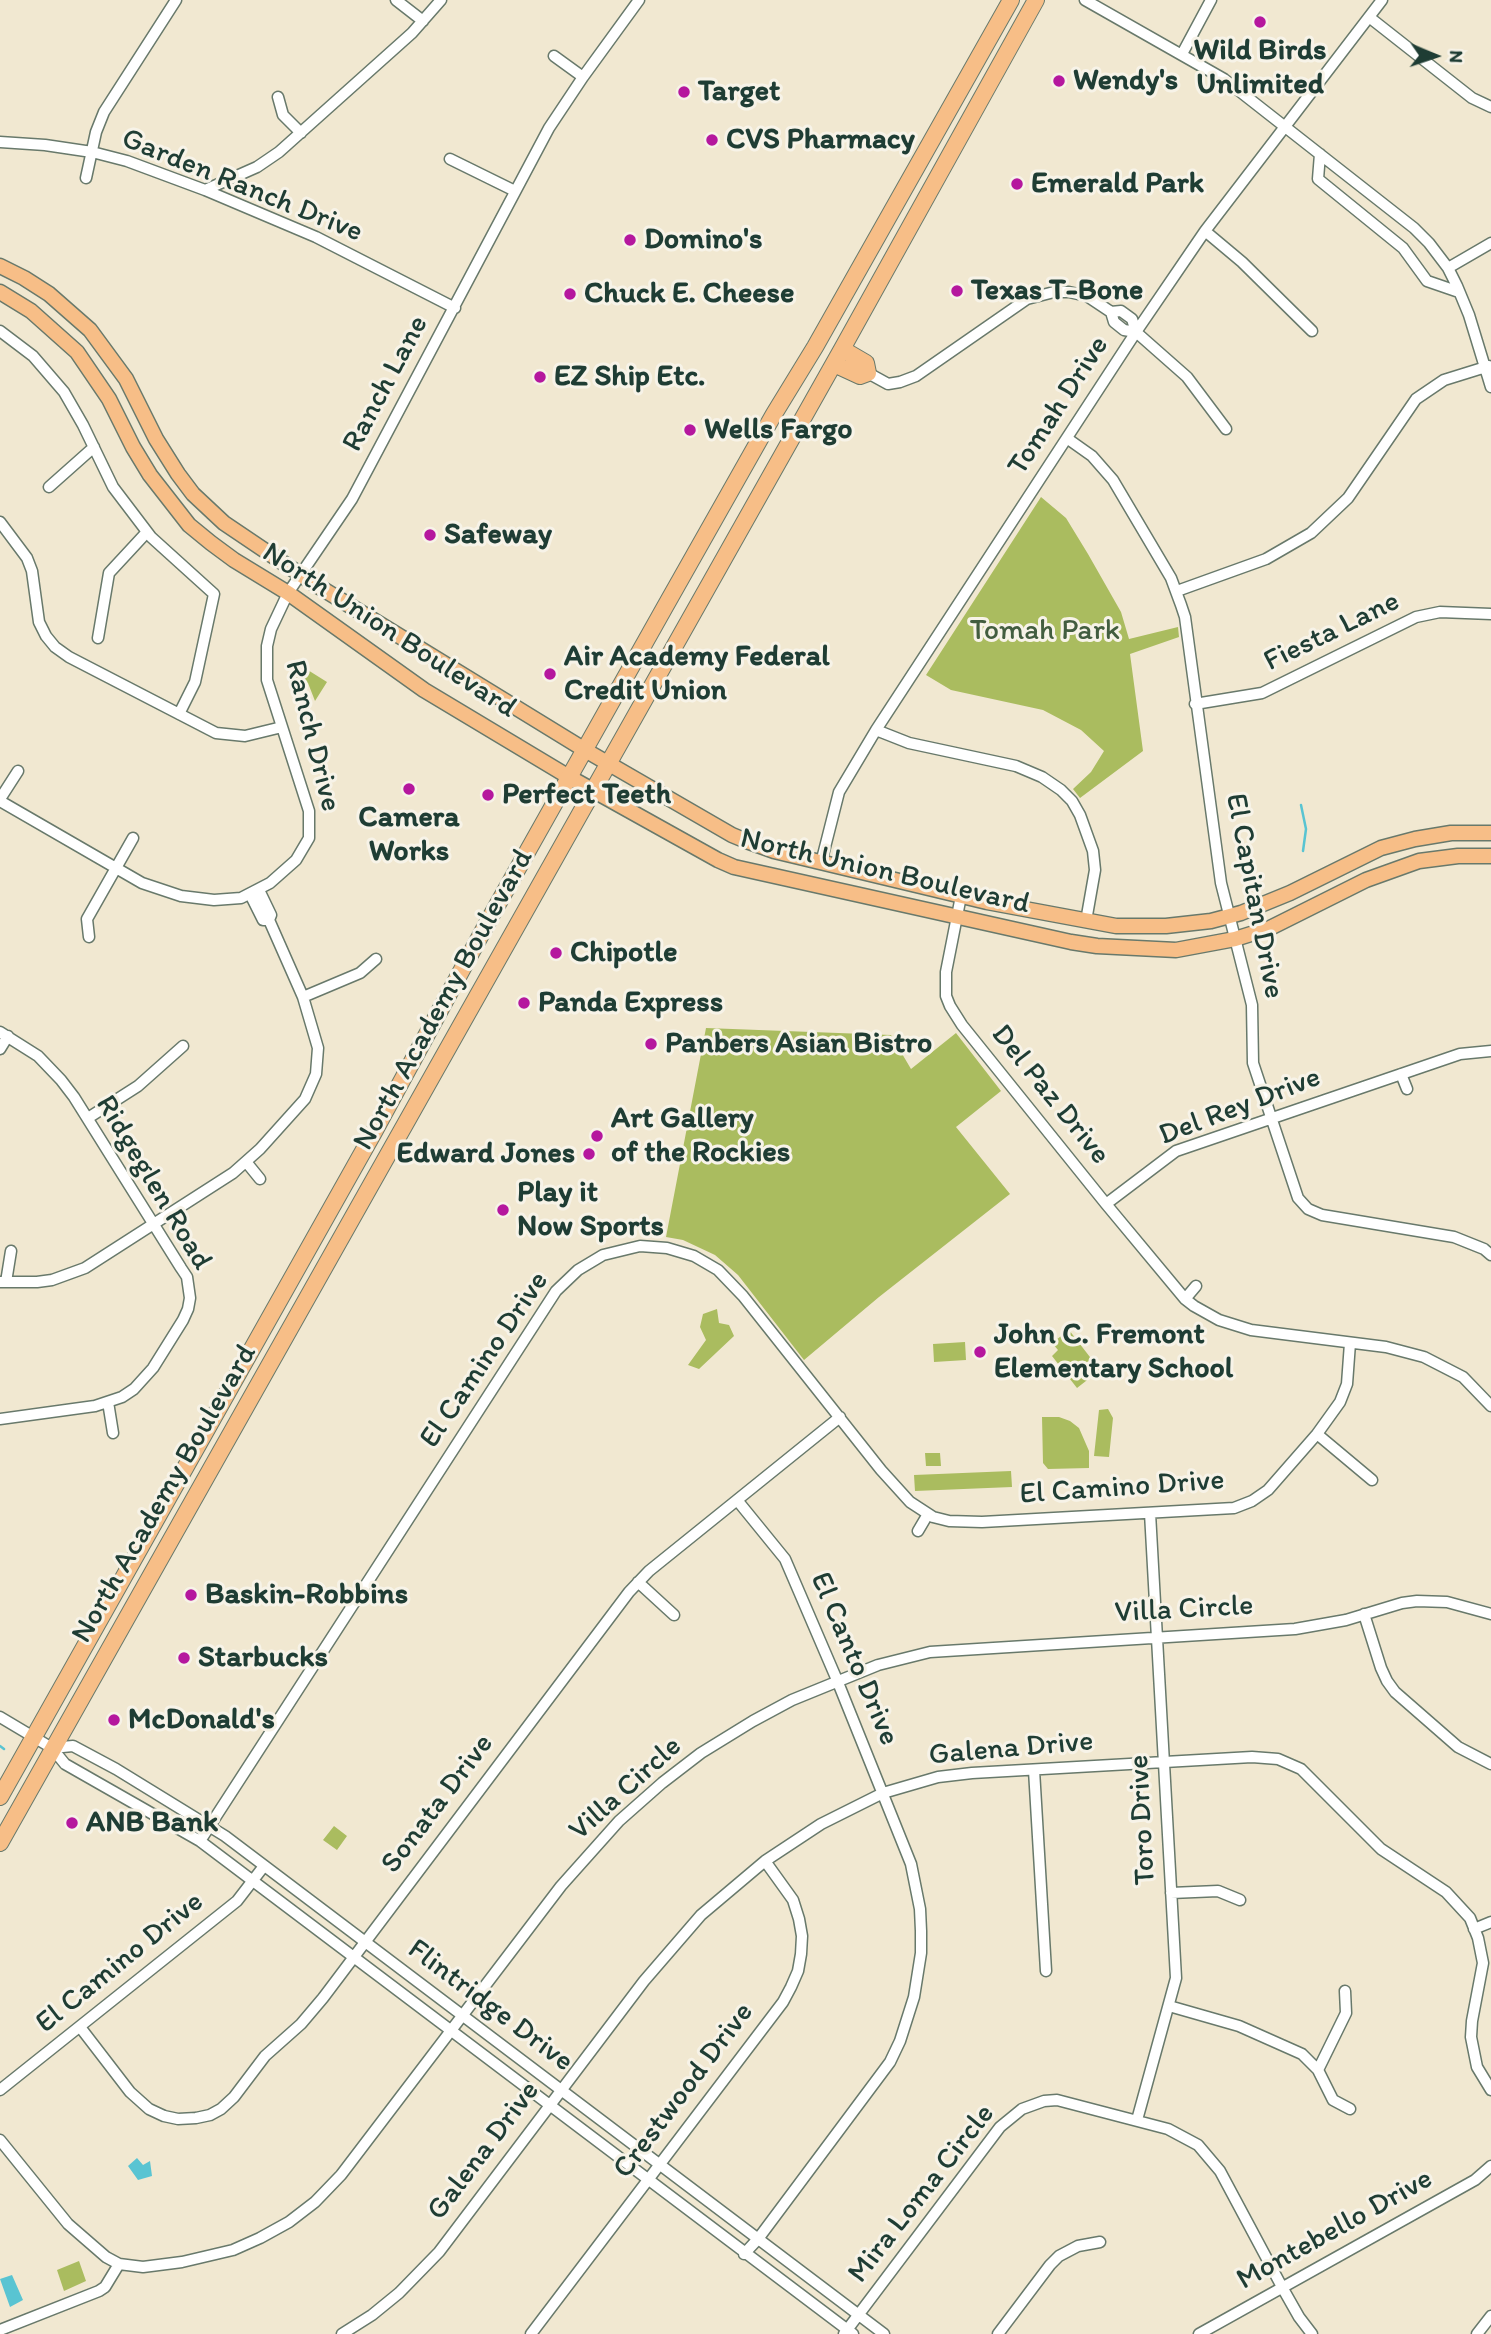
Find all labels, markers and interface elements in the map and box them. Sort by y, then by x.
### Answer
marker: Wild Birds Unlimited [1252,14,1268,30]
north arrow [1400,21,1470,91]
place label: Wild Birds Unlimited [1193,33,1327,104]
text: N [1445,50,1468,64]
place label: Wendy's [1073,63,1178,99]
marker: Wendy's [1051,73,1067,89]
place label: Target [698,74,780,110]
marker: Target [676,84,692,100]
street label: Garden Ranch Drive [116,121,368,251]
place label: CVS Pharmacy [726,122,915,158]
marker: CVS Pharmacy [704,132,720,148]
place label: Emerald Park [1031,166,1204,202]
marker: Emerald Park [1009,176,1025,192]
place label: Domino's [644,222,762,258]
marker: Domino's [622,232,638,248]
place label: Texas T-Bone [971,273,1143,309]
place label: Chuck E. Cheese [584,276,794,312]
marker: Texas T-Bone [949,283,965,299]
marker: Chuck E. Cheese [562,286,578,302]
street label: Ranch Lane [335,310,437,458]
street label: Tomah Drive [1001,330,1117,482]
place label: EZ Ship Etc. [554,359,705,395]
marker: EZ Ship Etc. [532,369,548,385]
place label: Wells Fargo [704,412,853,448]
marker: Wells Fargo [682,422,698,438]
place label: Safeway [444,517,552,553]
marker: Safeway [422,527,438,543]
street label: North Union Boulevard [255,535,523,727]
street label: Fiesta Lane [1258,584,1406,680]
park label: Tomah Park [970,613,1120,649]
place label: Air Academy Federal Credit Union [564,639,830,710]
street label: Ranch Drive [276,657,348,815]
marker: Air Academy Federal Credit Union [542,666,558,682]
place label: Perfect Teeth [502,777,671,813]
marker: Camera Works [401,781,417,797]
marker: Perfect Teeth [480,787,496,803]
street label: El Capitan Drive [1216,790,1292,1002]
place label: Camera Works [358,800,460,870]
street label: North Union Boulevard [737,821,1033,923]
street label: North Academy Boulevard [346,843,542,1157]
place label: Chipotle [570,935,677,971]
marker: Chipotle [548,945,564,961]
place label: Panda Express [538,985,723,1021]
marker: Panda Express [516,995,532,1011]
street label: Del Paz Drive [983,1018,1117,1172]
place label: Panbers Asian Bistro [665,1026,932,1062]
marker: Panbers Asian Bistro [643,1036,659,1052]
street label: Del Rey Drive [1154,1060,1326,1154]
street label: Ridgeglen Road [87,1089,219,1277]
place label: Art Gallery of the Rockies [611,1101,790,1172]
marker: Art Gallery of the Rockies [589,1128,605,1144]
place label: Edward Jones [397,1136,575,1172]
marker: Edward Jones [581,1146,597,1162]
place label: Play it Now Sports [517,1175,664,1246]
marker: Play it Now Sports [495,1202,511,1218]
street label: El Camino Drive [413,1265,557,1455]
place label: John C. Fremont Elementary School [994,1317,1233,1388]
street label: North Academy Boulevard [65,1338,265,1650]
marker: John C. Fremont Elementary School [972,1344,988,1360]
street label: El Camino Drive [1018,1463,1226,1513]
street label: El Canto Drive [801,1567,907,1751]
place label: Baskin-Robbins [205,1577,408,1613]
marker: Baskin-Robbins [183,1587,199,1603]
street label: Villa Circle [1114,1588,1254,1632]
place label: Starbucks [198,1640,328,1676]
marker: Starbucks [176,1650,192,1666]
place label: McDonald's [128,1702,275,1738]
marker: McDonald's [106,1712,122,1728]
street label: Galena Drive [927,1724,1095,1774]
street label: Sonata Drive [374,1727,502,1881]
street label: Villa Circle [562,1729,690,1849]
street label: Toro Drive [1122,1754,1164,1886]
place label: ANB Bank [86,1805,218,1841]
marker: ANB Bank [64,1815,80,1831]
street label: El Camino Drive [29,1884,211,2042]
street label: Flintridge Drive [400,1932,580,2080]
street label: Crestwood Drive [606,1996,762,2186]
street label: Galena Drive [420,2074,548,2228]
street label: Mira Loma Circle [841,2097,1003,2291]
street label: Montebello Drive [1231,2161,1439,2299]

